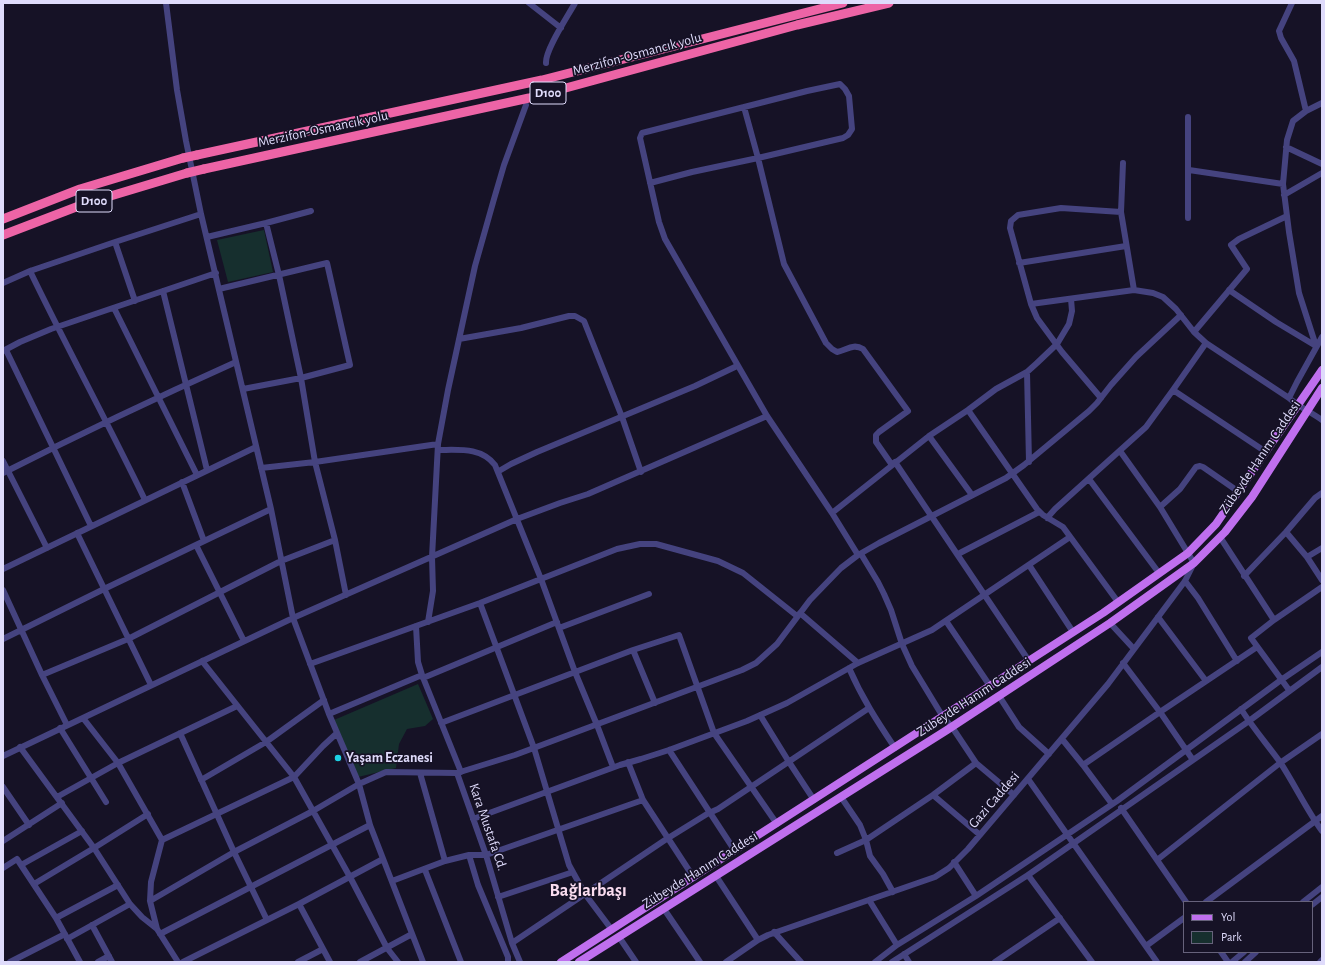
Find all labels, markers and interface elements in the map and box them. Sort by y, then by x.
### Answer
street label: Merzifon-Osmancık yolu [571,29,703,79]
road number: D100 [530,82,566,104]
street label: Merzifon-Osmancık yolu [256,107,390,151]
road number: D100 [76,190,112,212]
street label: Zübeyde Hanım Caddesi [1216,397,1304,517]
street label: Zübeyde Hanım Caddesi [914,654,1034,740]
place label: Yaşam Eczanesi [346,750,433,766]
marker: Yaşam Eczanesi [333,753,343,763]
street label: Gazi Caddesi [965,768,1023,832]
street label: Kara Mustafa Cd. [465,781,511,873]
street label: Zübeyde Hanım Caddesi [639,828,761,912]
district label: Bağlarbaşı [549,880,627,902]
legend [1183,901,1313,953]
text: Yol [1221,911,1235,923]
text: Park [1221,931,1242,943]

